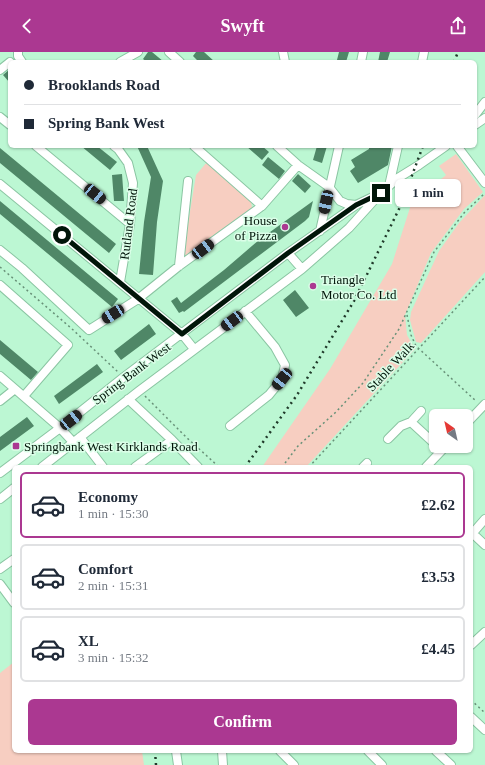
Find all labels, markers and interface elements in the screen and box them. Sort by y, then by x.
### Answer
icon: back [16,15,38,37]
icon: share [447,15,469,37]
text: Swyft [221,16,265,36]
text: Brooklands Road [48,77,160,93]
text: Spring Bank West [48,115,164,131]
callout: 1 min [395,179,461,207]
car [82,182,108,206]
route end [372,184,390,202]
text: 1 min [412,185,444,200]
street label: Rutland Road [117,187,140,261]
car [318,189,334,215]
place label: House of Pizza [235,213,277,243]
marker: House of Pizza [280,222,290,232]
route start [53,226,71,244]
car [190,237,216,261]
place label: Triangle Motor Co. Ltd [321,272,397,302]
marker: Triangle Motor Co. Ltd [308,281,318,291]
car [100,303,126,325]
car [219,309,245,333]
street label: Stable Walk [364,338,418,394]
street label: Spring Bank West [89,339,174,408]
car [270,366,294,392]
car [58,408,84,432]
north arrow [429,409,473,453]
map controls [429,409,473,453]
place label: Springbank West Kirklands Road [24,439,198,454]
marker: Springbank West Kirklands Road [11,441,21,451]
icon: car [30,487,66,523]
text: Economy [78,489,138,505]
text: £2.62 [421,497,455,513]
text: 1 min · 15:30 [78,506,148,521]
icon: car [30,559,66,595]
text: Comfort [78,561,133,577]
text: £3.53 [421,569,455,585]
text: 2 min · 15:31 [78,578,148,593]
icon: car [30,631,66,667]
text: XL [78,633,99,649]
text: £4.45 [421,641,455,657]
text: 3 min · 15:32 [78,650,148,665]
button: Confirm [28,699,457,745]

